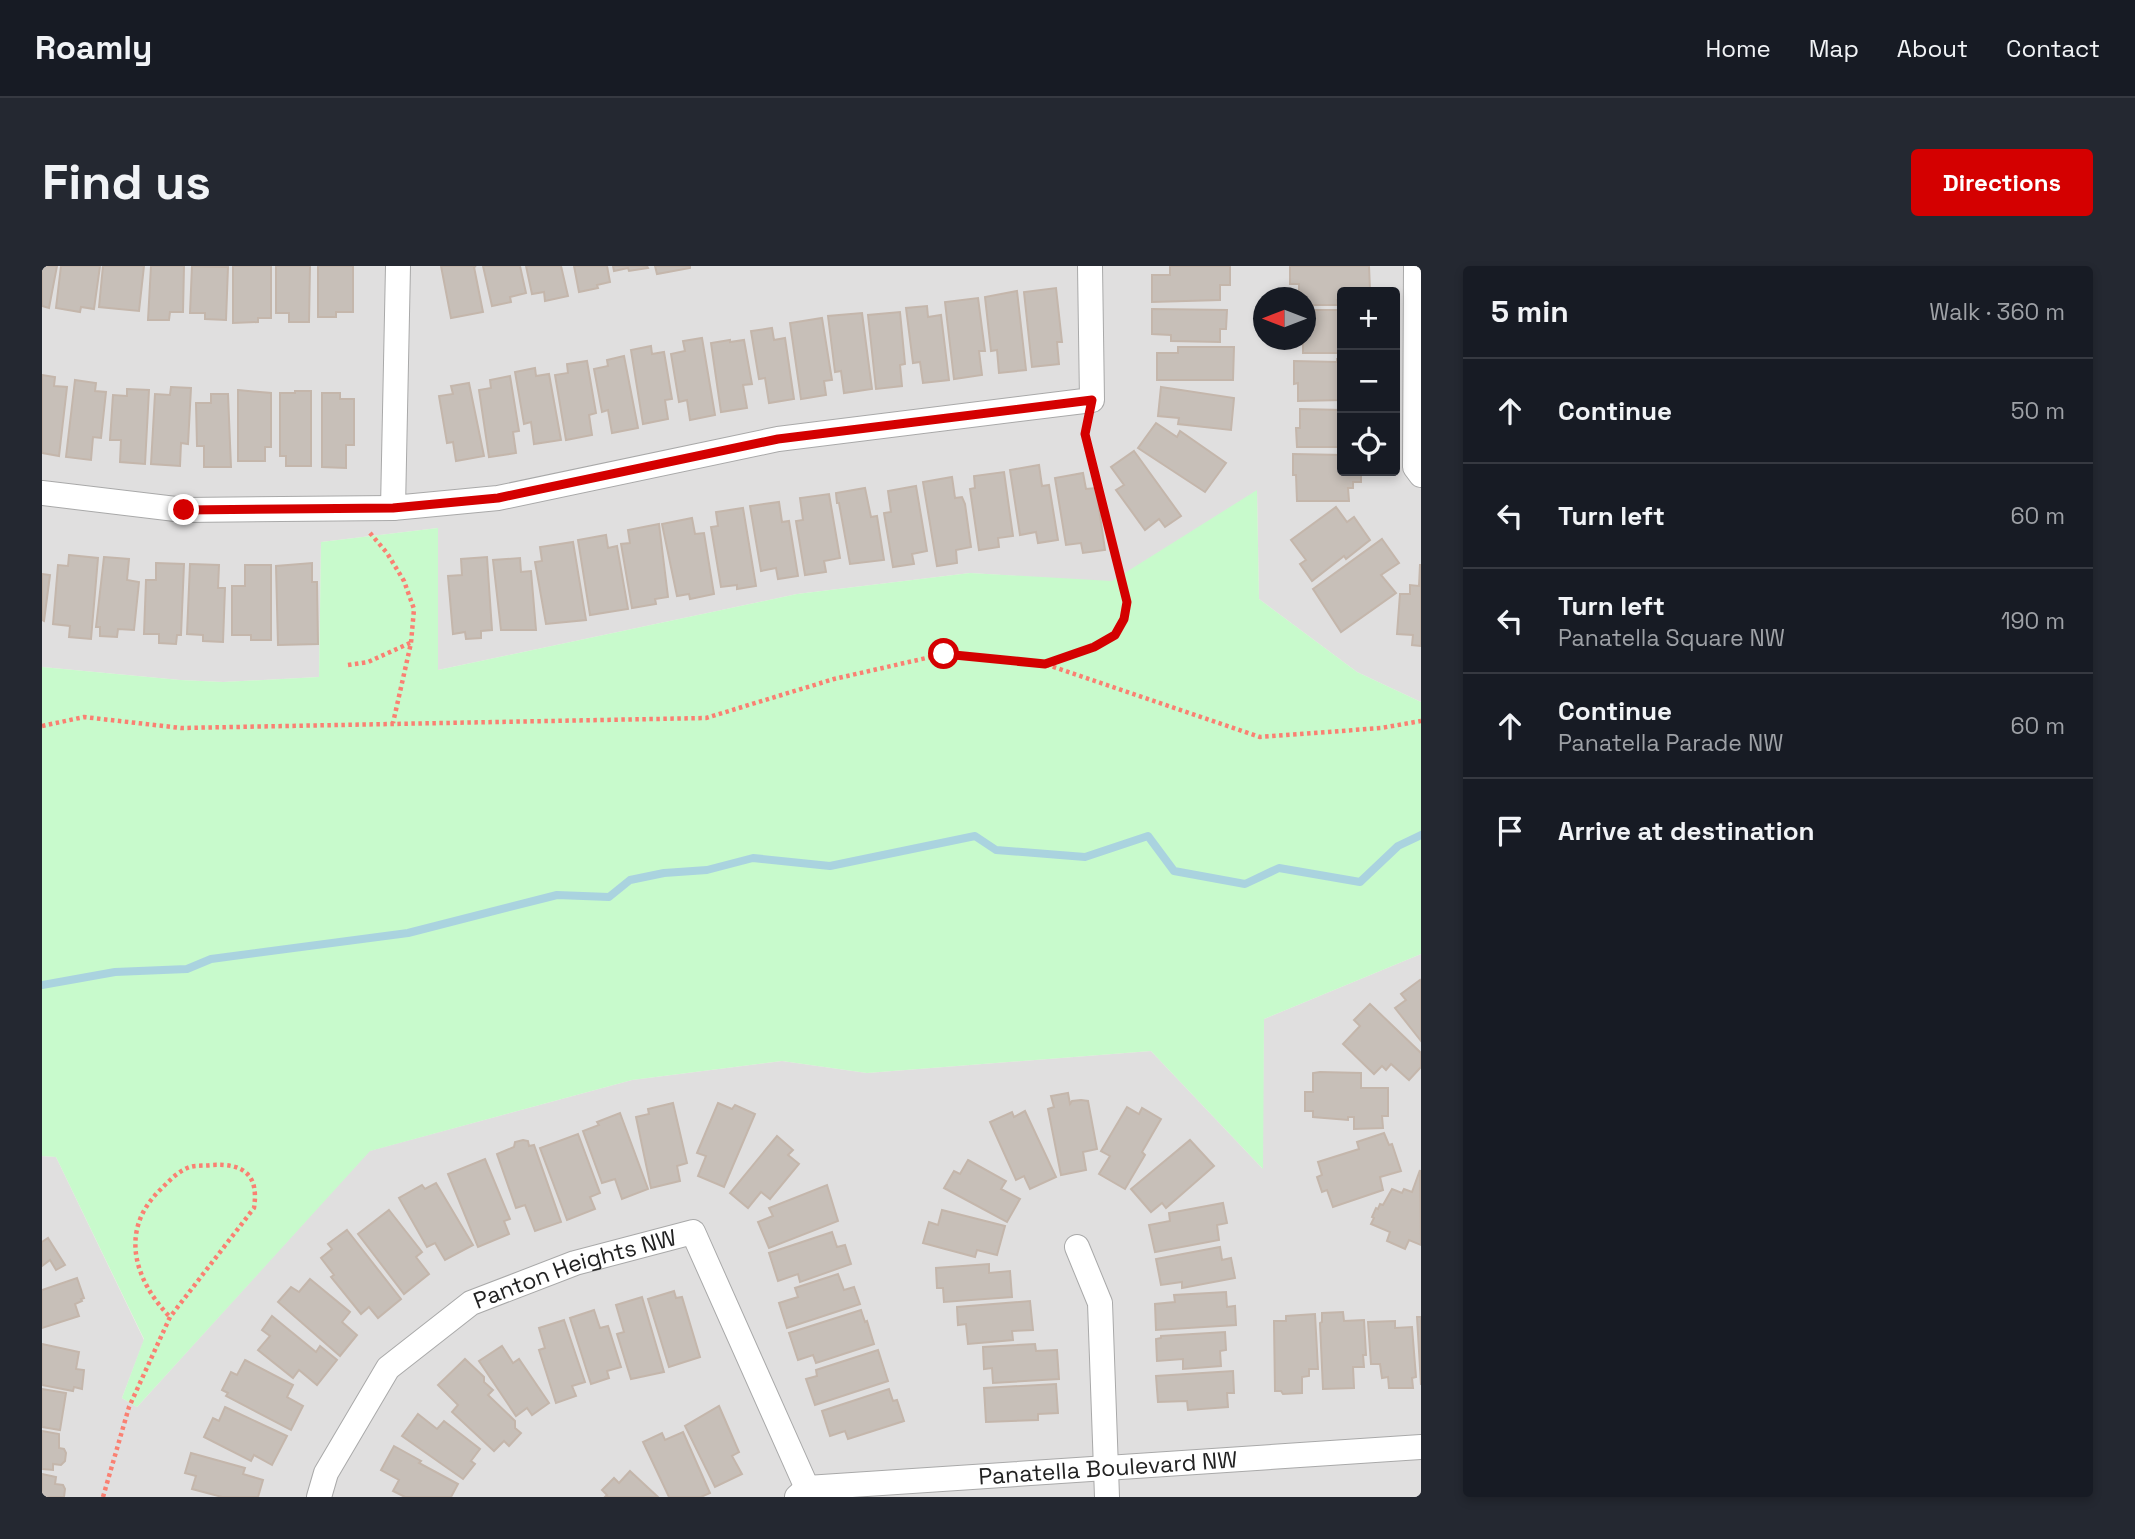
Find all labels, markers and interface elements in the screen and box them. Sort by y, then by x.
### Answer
text: Roamly [35,27,152,69]
text: Home [1705,33,1771,64]
text: Map [1809,33,1859,64]
text: About [1897,33,1968,64]
text: Contact [2006,33,2100,64]
button: Directions [1911,149,2093,216]
text: Find us [42,151,211,213]
north arrow [1253,287,1316,350]
map controls [1337,287,1400,476]
button: + [1337,287,1400,350]
text: 5 min [1491,292,1569,331]
text: Walk · 360 m [1929,297,2065,327]
button: − [1337,350,1400,413]
icon: ahead [1491,392,1529,430]
text: Continue [1558,394,1672,428]
text: 50 m [2011,396,2065,426]
button: locate [1337,413,1400,476]
route end [168,494,199,525]
icon: left [1491,497,1529,535]
text: Turn left [1558,499,1665,533]
text: 60 m [2010,501,2065,531]
text: Turn left [1558,589,1665,623]
icon: left [1491,602,1529,640]
text: 190 m [2001,606,2065,636]
text: Panatella Square NW [1558,623,1785,653]
route start [928,638,959,669]
text: Continue [1558,694,1672,728]
icon: ahead [1491,707,1529,745]
text: 60 m [2010,711,2065,741]
text: Panatella Parade NW [1558,728,1783,758]
icon: arrive [1491,812,1529,850]
text: Arrive at destination [1558,814,1815,848]
street label: Panton Heights NW [469,1222,680,1316]
street label: Panatella Boulevard NW [977,1444,1238,1492]

